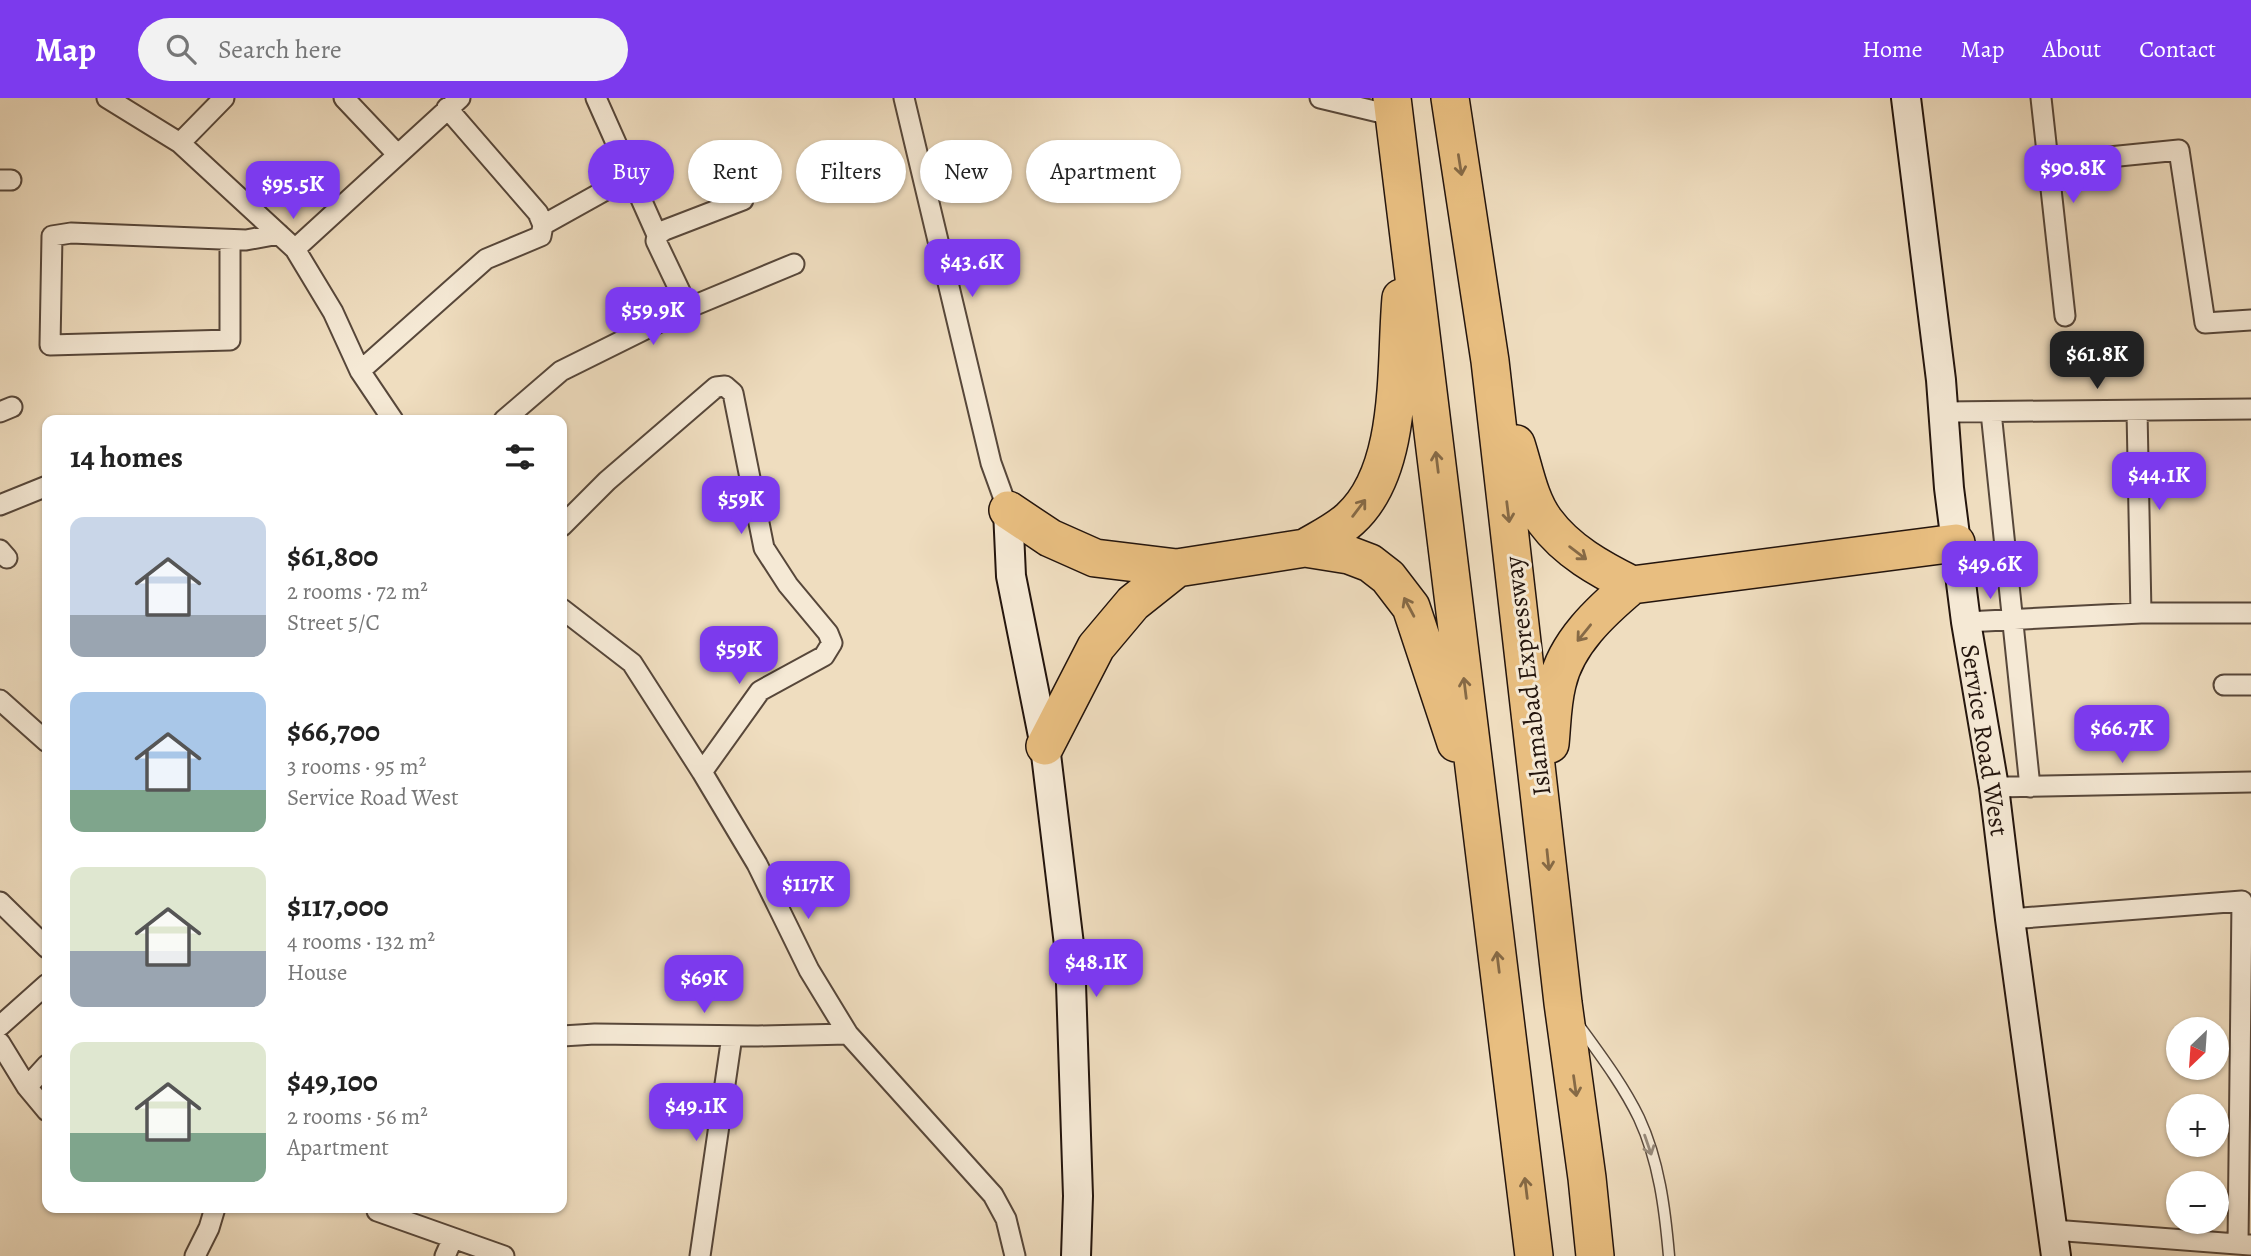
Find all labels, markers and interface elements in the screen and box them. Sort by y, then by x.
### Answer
search box [138,18,628,81]
text: Map [35,27,96,72]
icon: search [162,30,200,68]
text: Search here [218,32,342,67]
text: Home [1862,33,1923,65]
text: Map [1961,33,2005,65]
text: About [2043,33,2101,65]
text: Contact [2139,33,2216,65]
chip: Buy [588,140,674,203]
chip: Rent [688,140,782,203]
chip: Filters [796,140,906,203]
chip: New [920,140,1012,203]
chip: Apartment [1026,140,1181,203]
pin: $90.8K [2016,146,2130,205]
text: $90.8K [2040,152,2106,183]
one-way arrow [1454,154,1467,176]
pin: $95.5K [236,162,350,221]
text: $95.5K [262,168,324,199]
pin: $43.6K [915,240,1029,299]
text: $43.6K [940,246,1004,277]
pin: $59.9K [596,288,710,347]
text: $59.9K [621,294,685,325]
pin: $61.8K [2040,331,2154,391]
text: $61.8K [2066,338,2128,369]
text: 14 homes [70,437,183,477]
icon: filters [501,438,539,476]
one-way arrow [1431,451,1444,474]
pin: $44.1K [2102,452,2216,512]
text: $44.1K [2128,459,2190,490]
pin: $59K [700,476,782,536]
text: $59K [718,483,764,514]
one-way arrow [1352,499,1367,518]
one-way arrow [1502,500,1515,523]
text: $61,800 [287,536,378,576]
pin: $49.6K [1933,542,2047,601]
icon: home [126,545,210,629]
one-way arrow [1568,545,1586,560]
text: $49.6K [1958,548,2022,579]
street label: Islamabad Expressway [1495,554,1560,798]
text: 2 rooms · 72 m² [287,576,428,607]
one-way arrow [1402,598,1416,618]
text: Street 5/C [287,607,380,638]
one-way arrow [1576,623,1591,641]
pin: $59K [698,626,780,686]
text: $59K [716,633,762,664]
street label: Service Road West [1952,642,2017,839]
one-way arrow [1458,677,1471,700]
pin: $66.7K [2065,706,2179,765]
text: $66,700 [287,711,380,751]
text: $66.7K [2090,712,2154,743]
icon: home [126,720,210,804]
text: 3 rooms · 95 m² [287,751,426,782]
text: Service Road West [287,782,458,813]
one-way arrow [1542,848,1555,871]
pin: $117K [759,862,857,921]
text: $117K [782,868,834,899]
text: $117,000 [287,886,389,926]
icon: home [126,895,210,979]
text: 4 rooms · 132 m² [287,926,435,957]
pin: $48.1K [1039,940,1153,999]
text: $48.1K [1065,946,1127,977]
one-way arrow [1492,952,1505,974]
pin: $69K [663,956,745,1015]
text: House [287,957,347,988]
text: $69K [680,962,728,993]
north arrow [2166,1017,2230,1080]
map controls [2166,1017,2229,1234]
text: $49,100 [287,1061,378,1101]
icon: home [126,1070,210,1154]
one-way arrow [1568,1074,1581,1097]
pin: $49.1K [639,1084,753,1143]
text: $49.1K [665,1090,727,1121]
button: + [2166,1094,2229,1157]
text: 2 rooms · 56 m² [287,1101,428,1132]
text: Apartment [287,1132,389,1163]
one-way arrow [1643,1134,1655,1156]
button: − [2166,1171,2229,1234]
one-way arrow [1519,1177,1532,1200]

